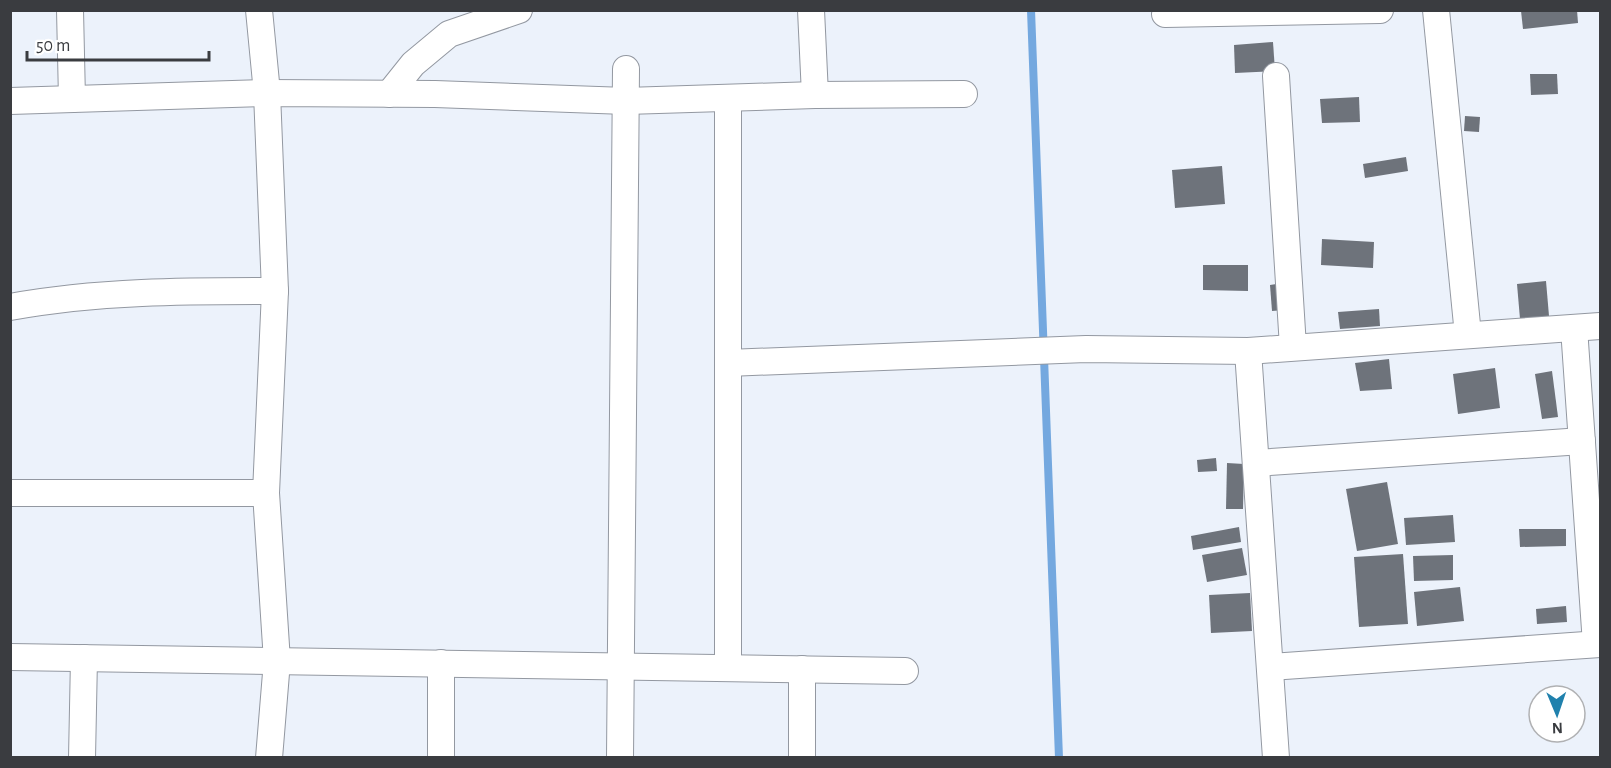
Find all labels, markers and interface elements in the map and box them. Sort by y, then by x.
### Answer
scale bar [27,24,208,62]
text: 50 m [36,37,70,55]
north arrow [1527,684,1587,744]
text: N [1552,720,1563,736]

